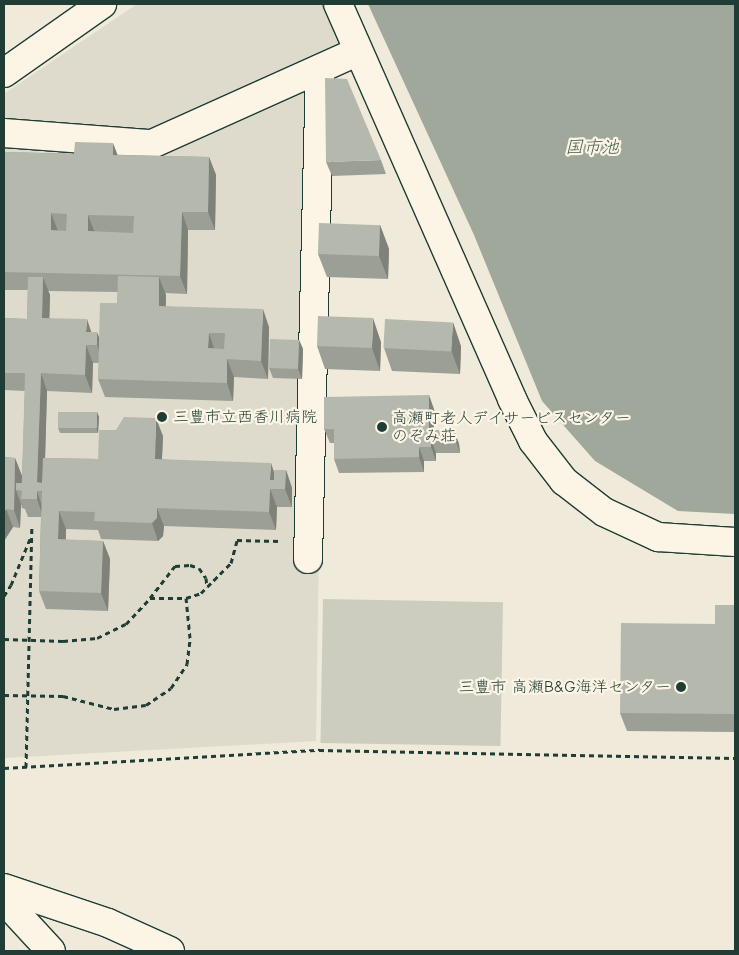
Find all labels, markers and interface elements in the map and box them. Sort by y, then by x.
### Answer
water label: 国市池 [565,137,619,159]
place label: 三豊市立西香川病院 [173,407,317,427]
place label: 高瀬町老人デイサービスセンター のぞみ荘 [392,408,632,446]
marker: 三豊市立西香川病院 [155,410,169,424]
marker: 高瀬町老人デイサービスセンター のぞみ荘 [376,421,388,433]
place label: 三豊市 高瀬B&G海洋センター [458,677,671,697]
marker: 三豊市 高瀬B&G海洋センター [675,681,687,693]

